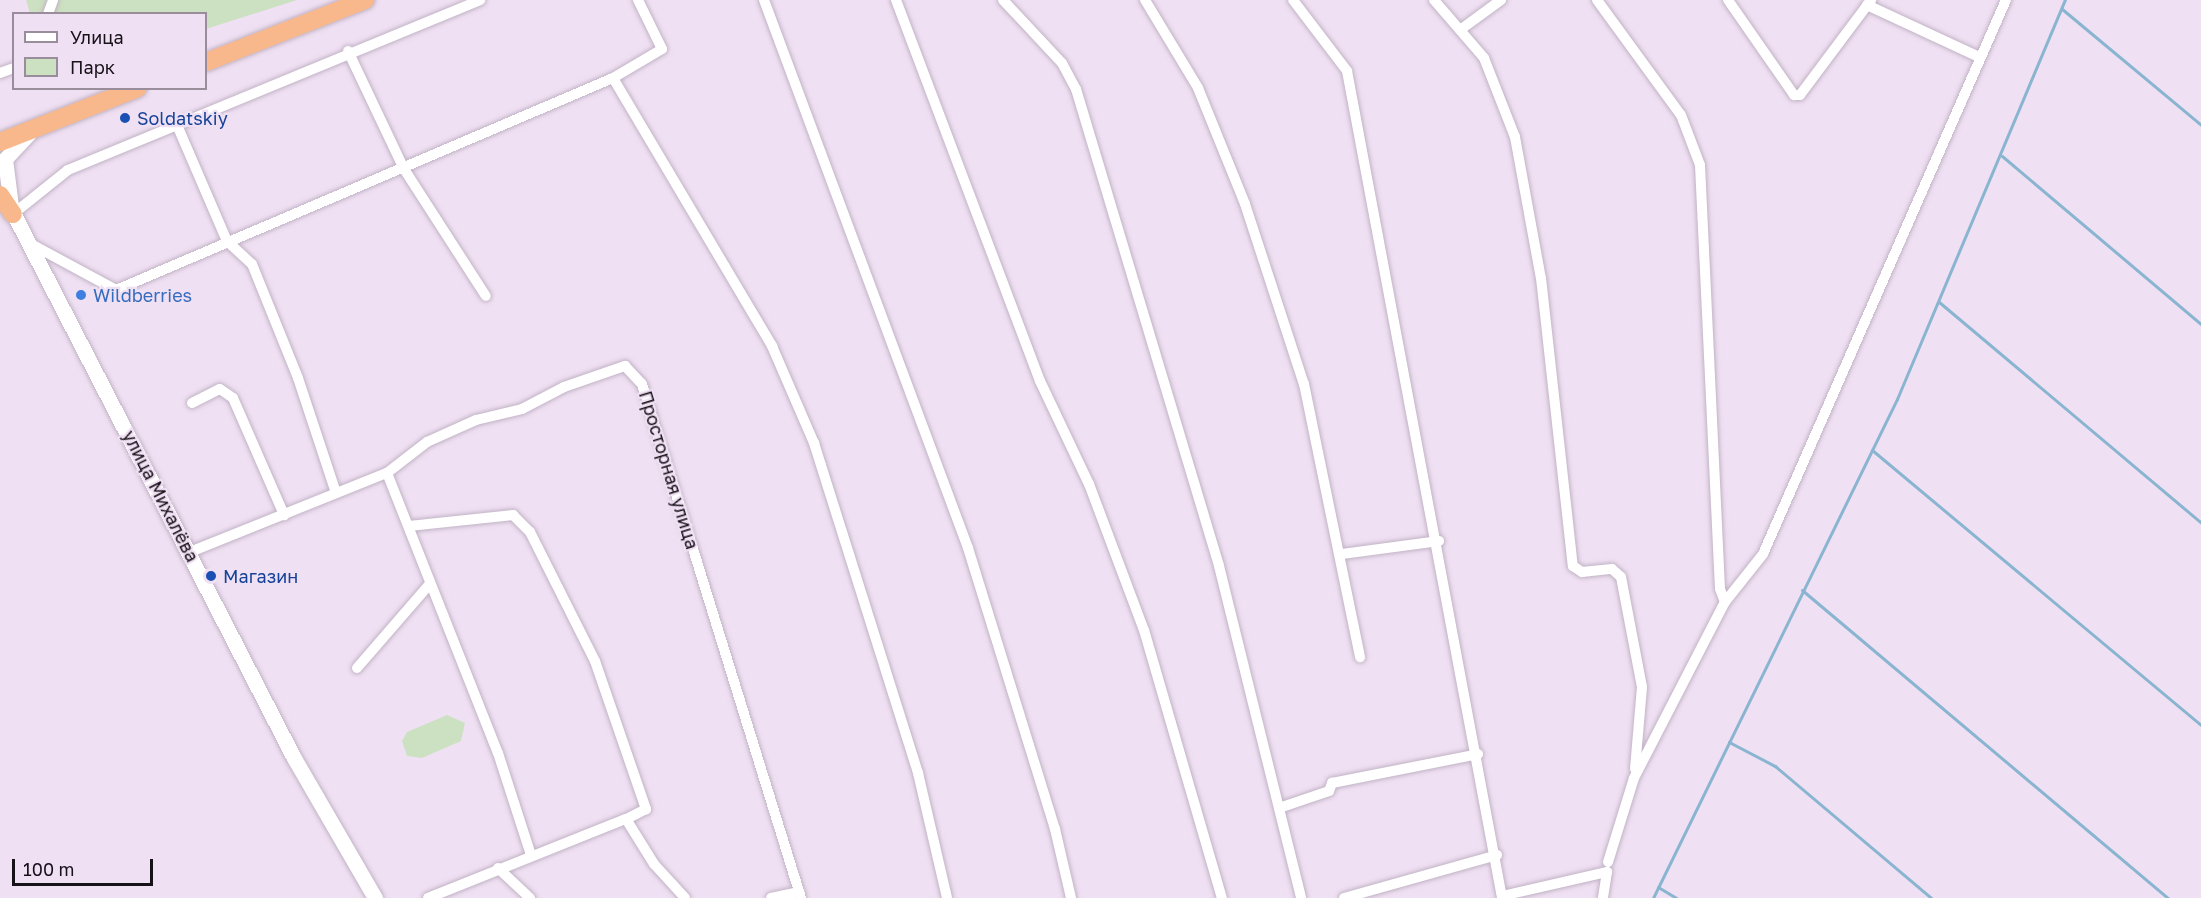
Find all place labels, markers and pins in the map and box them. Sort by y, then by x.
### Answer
place label: Soldatskiy [137,107,228,129]
marker: Soldatskiy [118,111,132,125]
place label: Wildberries [93,284,192,306]
marker: Wildberries [74,288,88,302]
place label: Магазин [223,565,298,587]
marker: Магазин [204,569,218,583]

